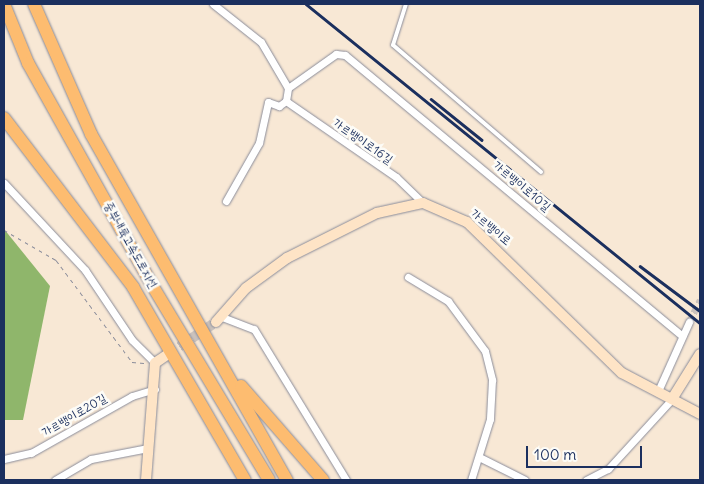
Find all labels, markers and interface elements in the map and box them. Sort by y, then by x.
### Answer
street label: 가르뱅이로16길 [330,115,396,167]
street label: 가르뱅이로10길 [490,158,554,214]
street label: 중부내륙고속도로지선 [101,199,161,291]
street label: 가르뱅이로 [468,206,514,248]
street label: 가르뱅이로20길 [39,391,109,439]
scale bar [529,436,645,468]
text: 100 m [534,445,576,464]

